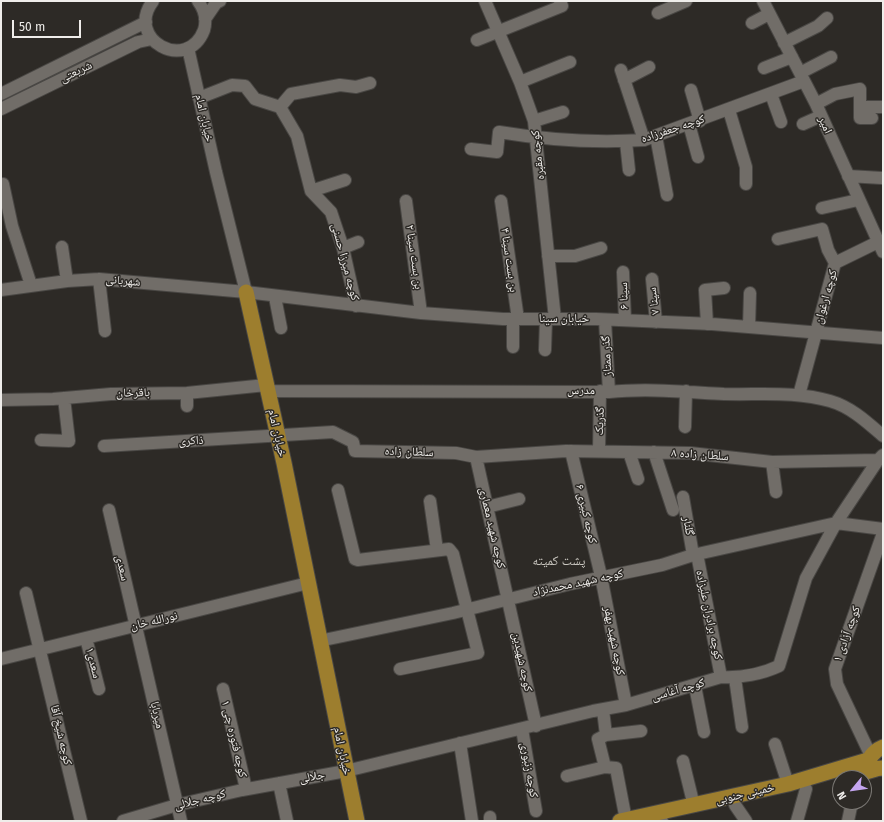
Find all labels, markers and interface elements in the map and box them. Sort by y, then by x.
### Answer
scale bar [14,12,83,38]
text: 50 m [19,20,45,34]
street label: شریعتی [57,58,95,86]
street label: خیابان امام [191,93,217,143]
street label: کوچه جعفرزاده [639,112,707,146]
street label: امیر [815,114,835,136]
street label: کوچه مقبره [528,129,548,181]
street label: کوچه میرزا حسنی [328,222,362,302]
street label: بن بست سینا ۲ [402,224,426,290]
street label: بن بست سینا ۴ [497,227,521,293]
street label: کوچه ارغوان [811,268,841,326]
street label: شهربانی [105,272,141,290]
street label: سینا ۶ [616,282,632,310]
street label: سینا ۷ [645,287,663,315]
street label: خیابان سینا [539,312,589,326]
street label: گذر ممتاز [599,335,615,377]
street label: مدرس [567,384,595,398]
street label: باقرخان [116,386,150,400]
street label: گذریک [592,406,608,436]
street label: خیابان امام [264,408,290,458]
street label: ذاکری [178,433,204,449]
street label: سلطان زاده [384,444,434,460]
street label: سلطان زاده ۸ [671,446,729,464]
street label: کوچه کبیری ۶ [572,483,600,545]
street label: کوچه شهید معماری [476,486,508,570]
street label: گلنار [679,515,697,537]
district label: پشت کمیته [532,553,586,569]
street label: سعدی [112,554,132,582]
street label: کوچه شهید محمدنژاد [531,566,625,600]
street label: کوچه برادران علیزاده [692,569,726,661]
street label: کوچه آزادی ۱ [830,604,864,664]
street label: کوچه شهید بهفر [600,605,628,677]
street label: نورالله خان [129,609,179,633]
street label: کوچه شهیدین [509,631,535,693]
street label: سعدی۱ [82,646,104,680]
street label: کوچه آغاسی [650,676,706,704]
street label: کوچه فتوره چی ۱ [218,699,250,779]
street label: میربابا [147,700,167,730]
street label: کوچه شیخ آقا [47,704,75,766]
street label: خیابان امام [330,726,354,776]
street label: کوچه زنبوری [517,741,541,799]
street label: جلالی [298,768,326,786]
north arrow [832,770,872,810]
street label: خمینی جنوبی [714,780,776,808]
street label: کوچه جلالی [173,787,227,813]
text: N [834,789,849,802]

